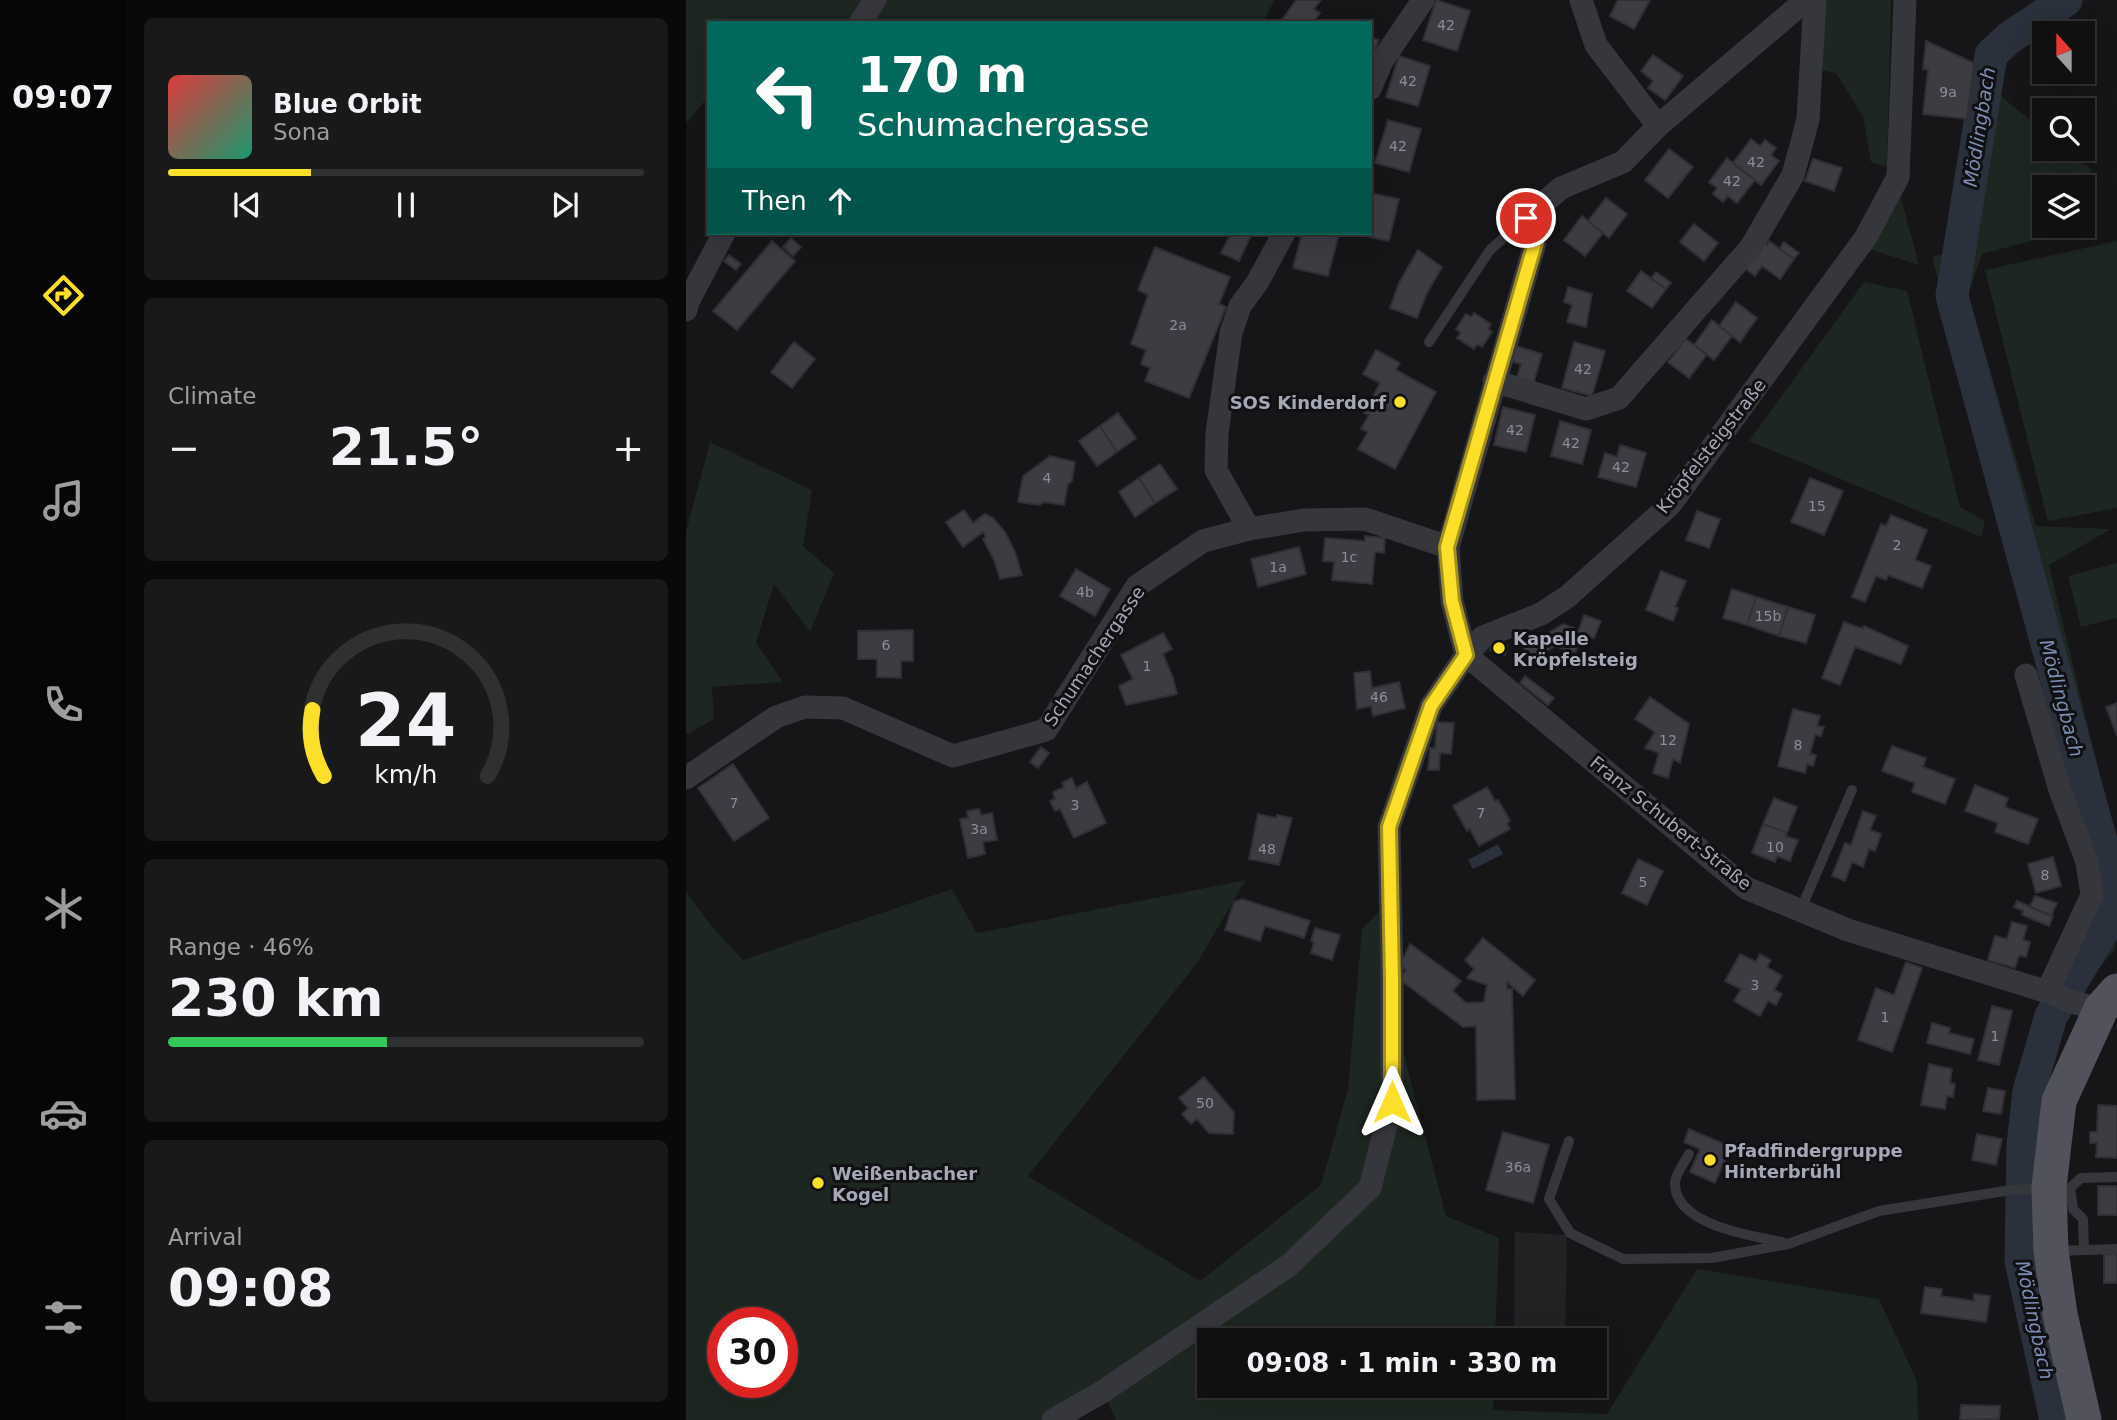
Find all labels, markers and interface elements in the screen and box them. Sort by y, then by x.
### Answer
house number: 42 [1437,17,1455,33]
north arrow [2032,21,2095,84]
map controls [2032,21,2095,238]
text: 170 m [857,47,1027,104]
icon: left [742,49,833,140]
water label: Mödlingbach [1959,66,1999,188]
house number: 42 [1399,73,1417,89]
text: 09:07 [12,78,114,116]
house number: 9a [1939,84,1957,100]
text: Blue Orbit [273,89,422,119]
button: search [2032,98,2095,161]
text: Schumachergasse [857,106,1149,144]
text: Sona [273,119,330,145]
house number: 42 [1389,138,1407,154]
house number: 42 [1747,154,1765,170]
house number: 42 [1723,173,1741,189]
button: layers [2032,175,2095,238]
icon: ahead [821,182,859,220]
icon: previous [228,186,266,224]
icon: pause [387,186,425,224]
icon: next [546,186,584,224]
text: Then [742,186,807,216]
pin [1496,188,1556,248]
icon: arrive [1507,199,1545,237]
icon: directions [39,271,88,320]
house number: 2a [1169,317,1187,333]
house number: 42 [1574,361,1592,377]
street label: Kröpfelsteigstraße [1652,375,1770,517]
text: Climate [168,383,257,409]
place label: SOS Kinderdorf [1230,392,1386,413]
marker: SOS Kinderdorf [1392,394,1408,410]
text: 21.5° [329,417,483,477]
house number: 42 [1506,422,1524,438]
text: − [168,426,200,470]
text: + [612,426,644,470]
house number: 42 [1562,435,1580,451]
house number: 42 [1612,459,1630,475]
house number: 4 [1043,470,1052,486]
icon: music [39,476,88,525]
house number: 15 [1808,498,1826,514]
house number: 2 [1893,537,1901,553]
house number: 1c [1341,549,1357,565]
house number: 1a [1269,559,1287,575]
street label: Schumachergasse [1039,582,1149,730]
house number: 4b [1076,584,1094,600]
house number: 15b [1755,608,1781,624]
place label: Kapelle Kröpfelsteig [1513,628,1638,670]
house number: 6 [882,637,891,653]
water label: Mödlingbach [2036,637,2088,759]
marker: Kapelle Kröpfelsteig [1491,640,1507,656]
house number: 1 [1143,658,1151,674]
text: 24 [355,678,457,763]
icon: phone [39,680,88,729]
house number: 46 [1370,689,1388,705]
house number: 12 [1659,732,1677,748]
house number: 8 [1794,737,1802,753]
street label: Franz Schubert-Straße [1586,752,1756,894]
text: km/h [374,760,438,789]
house number: 7 [730,795,738,811]
house number: 3 [1071,797,1079,813]
house number: 7 [1477,805,1485,821]
house number: 3a [970,821,988,837]
house number: 10 [1766,839,1784,855]
house number: 48 [1258,841,1276,857]
house number: 8 [2041,867,2049,883]
house number: 5 [1639,874,1647,890]
icon: climate [39,884,88,933]
text: Range · 46% [168,934,314,960]
text: 230 km [168,968,383,1028]
house number: 3 [1751,977,1759,993]
house number: 1 [1881,1009,1889,1025]
house number: 1 [1991,1028,1999,1044]
position arrow [1355,1065,1429,1139]
icon: car [39,1089,88,1138]
house number: 50 [1196,1095,1214,1111]
place label: Pfadfindergruppe Hinterbrühl [1724,1140,1903,1182]
marker: Pfadfindergruppe Hinterbrühl [1702,1152,1718,1168]
house number: 36a [1505,1159,1531,1175]
place label: Weißenbacher Kogel [832,1163,977,1205]
marker: Weißenbacher Kogel [810,1175,826,1191]
text: Arrival [168,1224,243,1250]
text: 09:08 [168,1258,334,1318]
water label: Mödlingbach [2012,1259,2058,1381]
icon: filters [39,1293,88,1342]
speed limit sign: 30 [707,1307,798,1398]
text: 09:08 · 1 min · 330 m [1247,1348,1557,1378]

